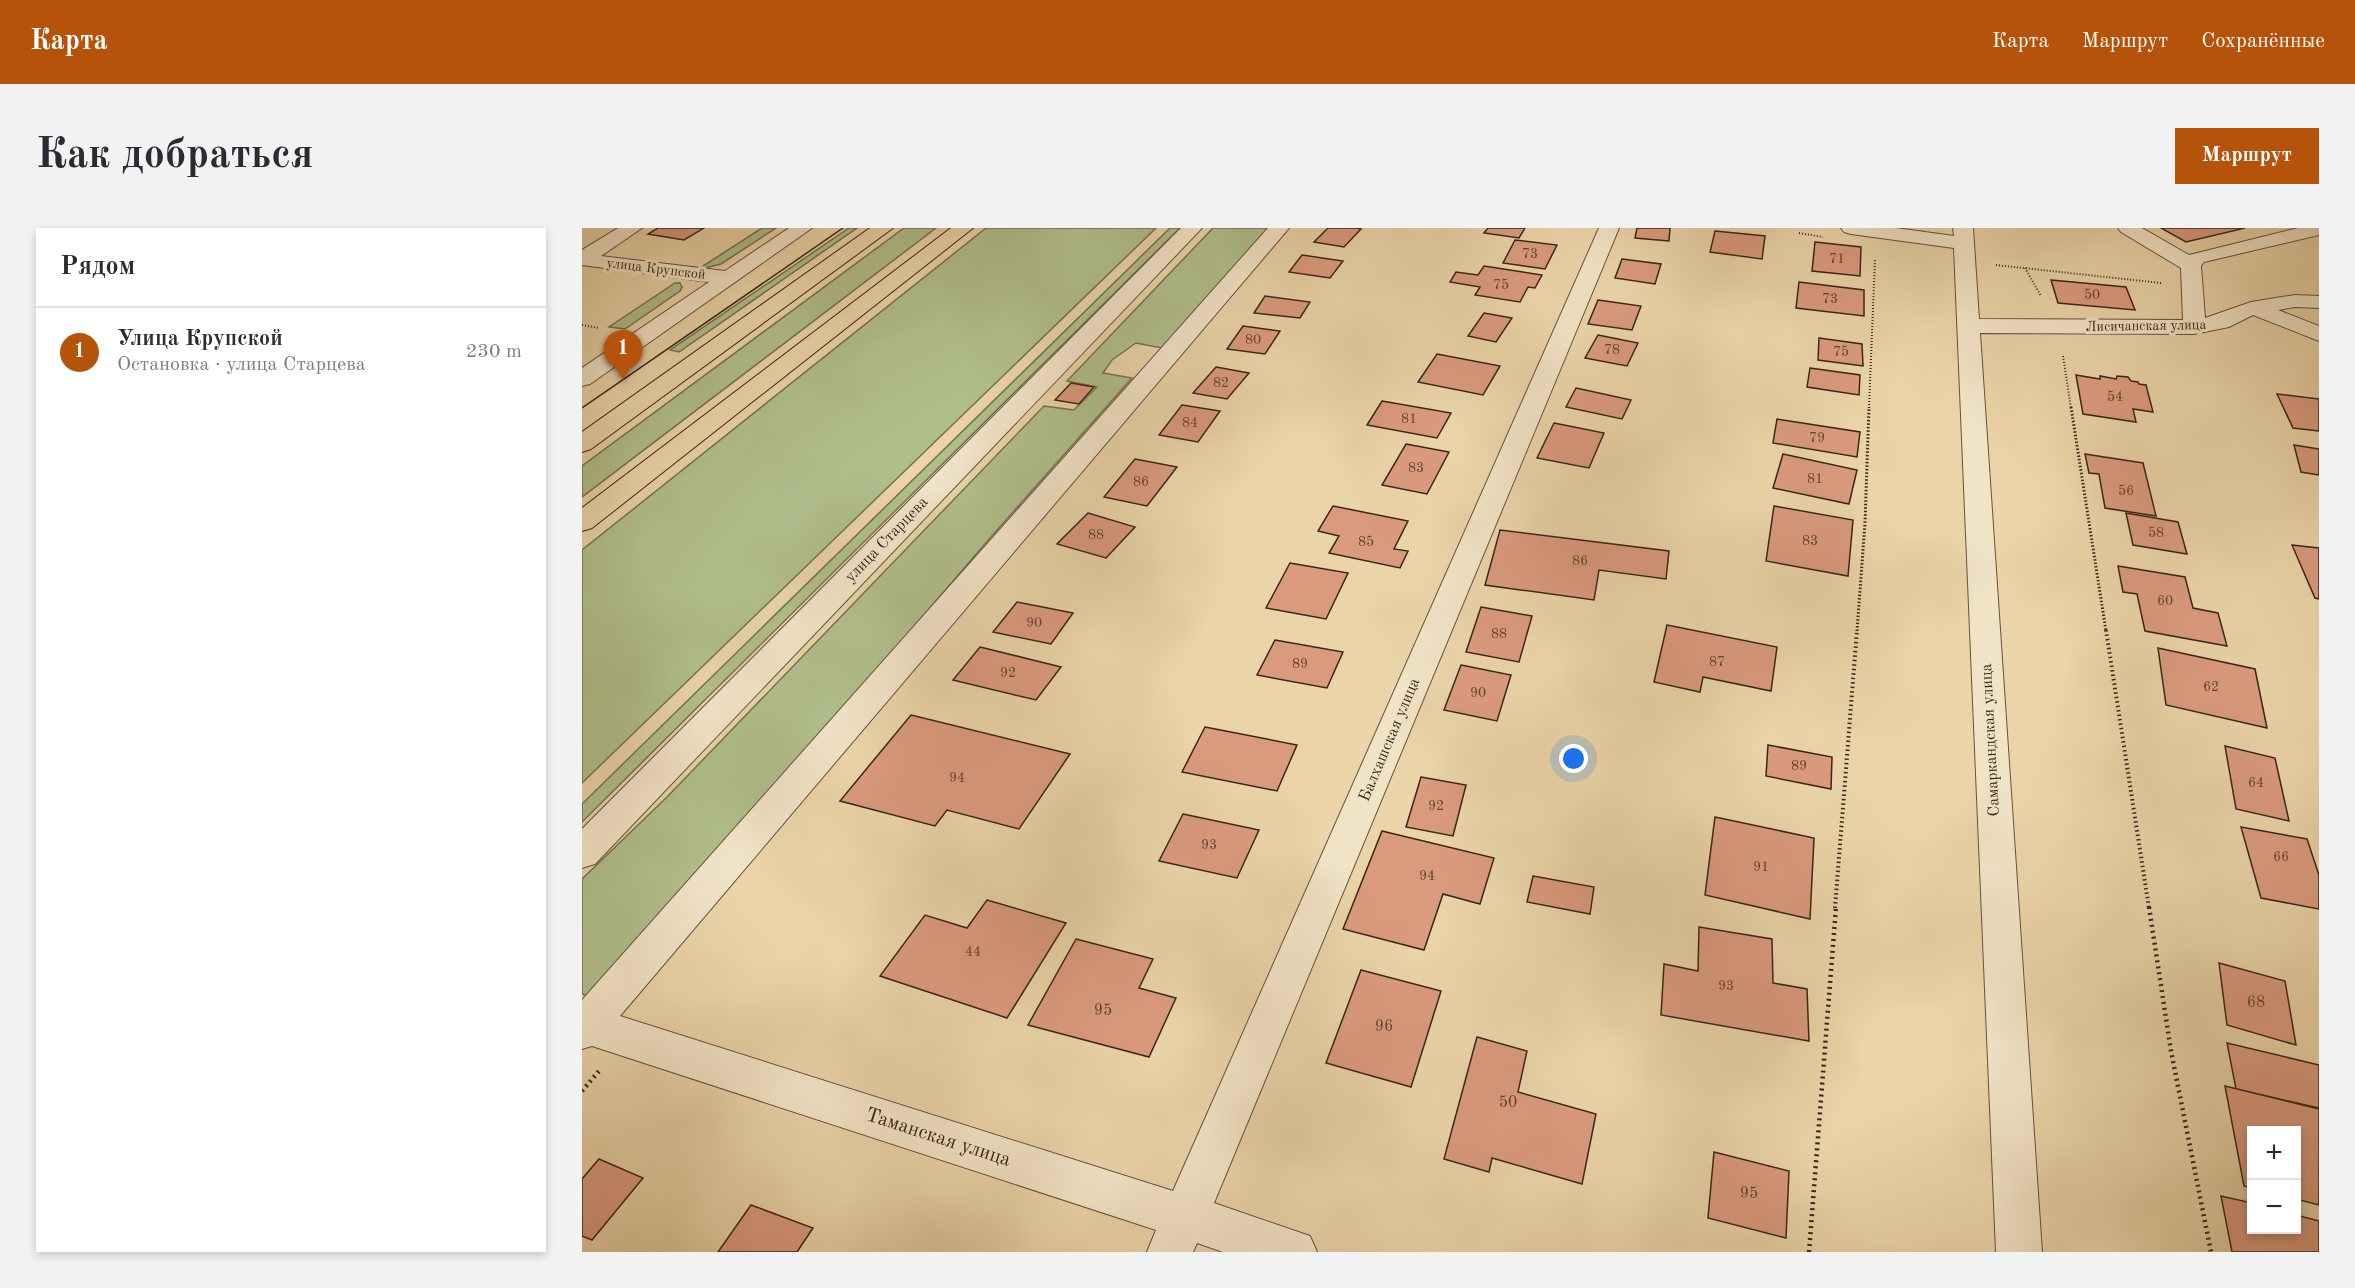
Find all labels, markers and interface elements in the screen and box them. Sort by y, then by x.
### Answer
text: Карта [30,28,108,56]
text: Карта [1992,31,2049,52]
text: Маршрут [2082,31,2168,52]
text: Сохранённые [2201,31,2325,52]
button: Маршрут [2175,128,2319,184]
text: Как добраться [36,135,313,177]
house number: 73 [1522,247,1538,261]
house number: 71 [1829,252,1845,266]
text: Рядом [60,254,135,280]
street label: улица Крупской [606,256,706,282]
house number: 75 [1493,278,1509,292]
house number: 50 [2084,288,2100,302]
house number: 73 [1822,292,1838,306]
street label: Лисичанская улица [2086,318,2207,334]
text: Улица Крупской [117,328,283,350]
pin: 1 [604,330,642,380]
house number: 80 [1245,333,1261,347]
text: 1 [74,342,85,362]
text: 230 m [466,342,522,362]
house number: 78 [1604,343,1620,357]
house number: 75 [1833,345,1849,359]
text: Остановка · улица Старцева [117,355,366,375]
house number: 82 [1213,376,1229,390]
house number: 54 [2107,390,2123,404]
house number: 81 [1401,412,1417,426]
house number: 84 [1182,416,1198,430]
house number: 79 [1809,431,1825,445]
house number: 83 [1408,461,1424,475]
house number: 81 [1807,472,1823,486]
house number: 86 [1133,475,1149,489]
house number: 56 [2118,484,2134,498]
street label: улица Старцева [842,494,932,586]
house number: 58 [2148,526,2164,540]
house number: 88 [1088,528,1104,542]
house number: 83 [1802,534,1818,548]
house number: 85 [1358,535,1374,549]
house number: 86 [1572,554,1588,568]
house number: 60 [2157,594,2173,608]
house number: 90 [1026,616,1042,630]
house number: 88 [1491,627,1507,641]
house number: 87 [1709,655,1725,669]
house number: 89 [1292,657,1308,671]
street label: Самаркандская улица [1979,663,2003,817]
house number: 92 [1000,666,1016,680]
street label: Балхашская улица [1357,676,1423,804]
house number: 62 [2203,680,2219,694]
house number: 90 [1470,686,1486,700]
your location [1559,744,1588,773]
house number: 89 [1791,759,1807,773]
house number: 94 [949,771,965,785]
house number: 64 [2248,776,2264,790]
house number: 92 [1428,799,1444,813]
house number: 93 [1201,838,1217,852]
house number: 66 [2273,850,2289,864]
house number: 91 [1753,860,1769,874]
house number: 94 [1419,869,1435,883]
house number: 44 [965,945,981,959]
house number: 93 [1718,979,1734,993]
house number: 68 [2247,995,2265,1011]
house number: 95 [1094,1003,1112,1019]
house number: 96 [1375,1019,1393,1035]
house number: 50 [1499,1095,1517,1111]
street label: Таманская улица [863,1105,1013,1171]
map controls [2247,1126,2301,1234]
button: + [2247,1126,2301,1180]
button: − [2247,1180,2301,1234]
house number: 95 [1740,1186,1758,1202]

